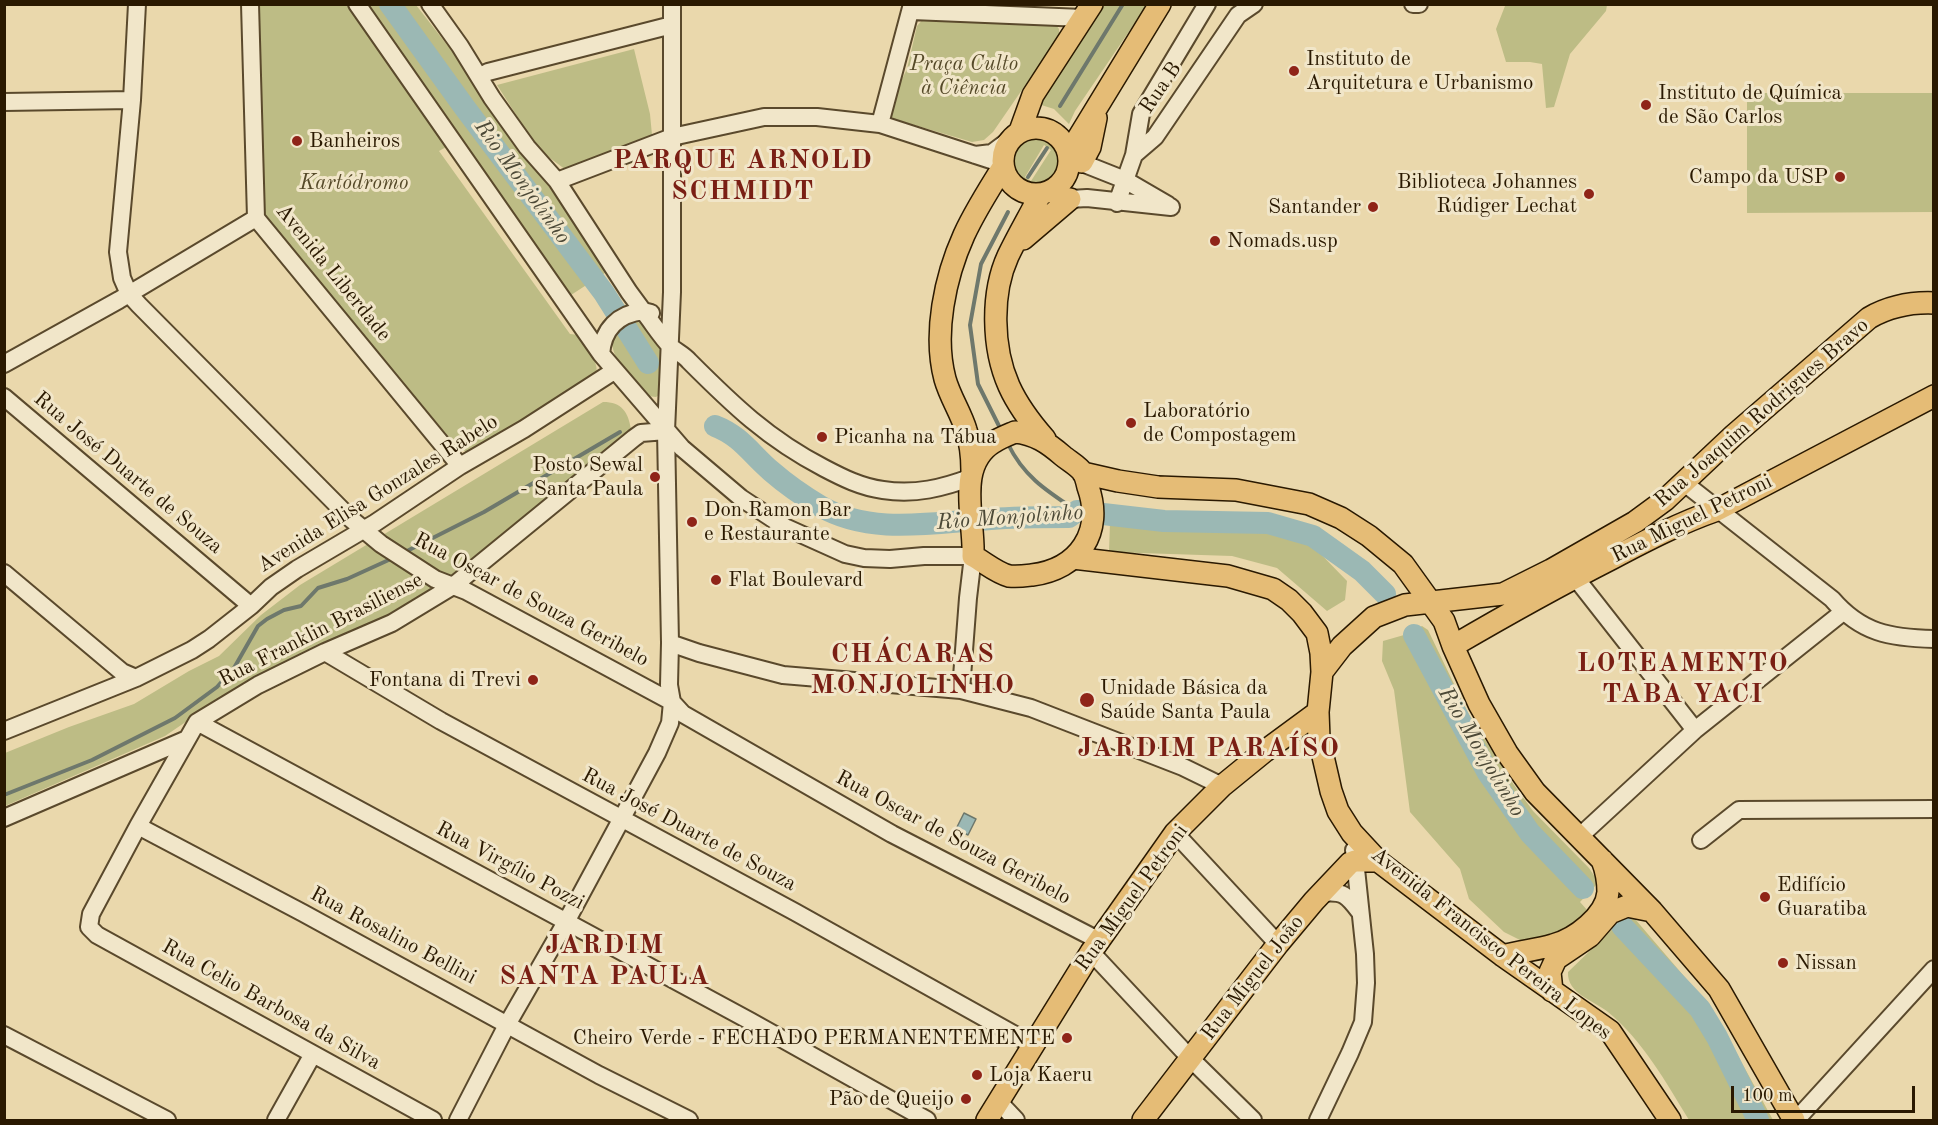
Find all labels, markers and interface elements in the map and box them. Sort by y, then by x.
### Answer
place label: Instituto de Arquitetura e Urbanismo [1306,46,1533,96]
park label: Praça Culto à Ciência [910,51,1018,101]
street label: Rua B [1135,57,1187,119]
marker: Instituto de Arquitetura e Urbanismo [1287,64,1301,78]
place label: Instituto de Química de São Carlos [1658,80,1842,130]
marker: Instituto de Química de São Carlos [1639,98,1653,112]
water label: Rio Monjolinho [468,115,576,249]
place label: Banheiros [309,128,400,154]
marker: Banheiros [290,134,304,148]
district label: PARQUE ARNOLD SCHMIDT [613,145,873,208]
place label: Campo da USP [1689,164,1828,190]
place label: Biblioteca Johannes Rúdiger Lechat [1397,169,1577,219]
park label: Kartódromo [299,170,409,196]
marker: Campo da USP [1833,170,1847,184]
marker: Biblioteca Johannes Rúdiger Lechat [1582,187,1596,201]
place label: Santander [1268,194,1361,220]
street label: Avenida Liberdade [270,199,396,347]
marker: Santander [1366,200,1380,214]
place label: Nomads.usp [1227,228,1338,254]
marker: Nomads.usp [1208,234,1222,248]
street label: Rua Joaquim Rodrigues Bravo [1650,313,1874,513]
street label: Rua José Duarte de Souza [28,386,228,560]
place label: Laboratório de Compostagem [1143,398,1296,448]
street label: Avenida Elisa Gonzales Rabelo [253,409,503,579]
marker: Laboratório de Compostagem [1124,416,1138,430]
place label: Picanha na Tábua [834,424,997,450]
marker: Picanha na Tábua [815,430,829,444]
place label: Posto Sewal - Santa Paula [520,452,643,502]
street label: Rua Miguel Petroni [1607,469,1777,569]
marker: Posto Sewal - Santa Paula [648,470,662,484]
place label: Don Ramon Bar e Restaurante [704,497,851,547]
water label: Rio Monjolinho [936,500,1084,536]
marker: Don Ramon Bar e Restaurante [685,515,699,529]
street label: Rua Oscar de Souza Geribelo [409,527,653,673]
place label: Flat Boulevard [728,567,863,593]
street label: Rua Franklin Brasiliense [215,568,427,692]
marker: Flat Boulevard [709,573,723,587]
district label: CHÁCARAS MONJOLINHO [811,639,1015,702]
district label: LOTEAMENTO TABA YACI [1577,648,1789,711]
place label: Fontana di Trevi [369,667,521,693]
marker: Fontana di Trevi [526,673,540,687]
place label: Unidade Básica da Saúde Santa Paula [1100,675,1270,725]
water label: Rio Monjolinho [1432,682,1530,822]
marker: Unidade Básica da Saúde Santa Paula [1078,691,1096,709]
district label: JARDIM PARAÍSO [1078,733,1340,765]
street label: Rua José Duarte de Souza [578,763,800,897]
street label: Rua Oscar de Souza Geribelo [831,765,1075,911]
street label: Rua Virgílio Pozzi [431,816,589,916]
street label: Rua Miguel Petroni [1070,819,1194,977]
street label: Avenida Francisco Pereira Lopes [1366,842,1616,1046]
place label: Edifício Guaratiba [1777,872,1867,922]
street label: Rua Rosalino Bellini [306,882,480,990]
marker: Edifício Guaratiba [1758,890,1772,904]
street label: Rua Miguel João [1196,910,1310,1046]
district label: JARDIM SANTA PAULA [499,930,711,993]
street label: Rua Celio Barbosa da Silva [157,934,385,1076]
place label: Nissan [1795,950,1857,976]
marker: Nissan [1776,956,1790,970]
place label: Cheiro Verde - FECHADO PERMANENTEMENTE [573,1025,1055,1051]
marker: Cheiro Verde - FECHADO PERMANENTEMENTE [1060,1031,1074,1045]
place label: Loja Kaeru [989,1062,1092,1088]
marker: Loja Kaeru [970,1068,984,1082]
scale bar [1734,1074,1918,1112]
place label: Pão de Queijo [829,1086,954,1112]
text: 100 m [1742,1087,1793,1105]
marker: Pão de Queijo [959,1092,973,1106]

